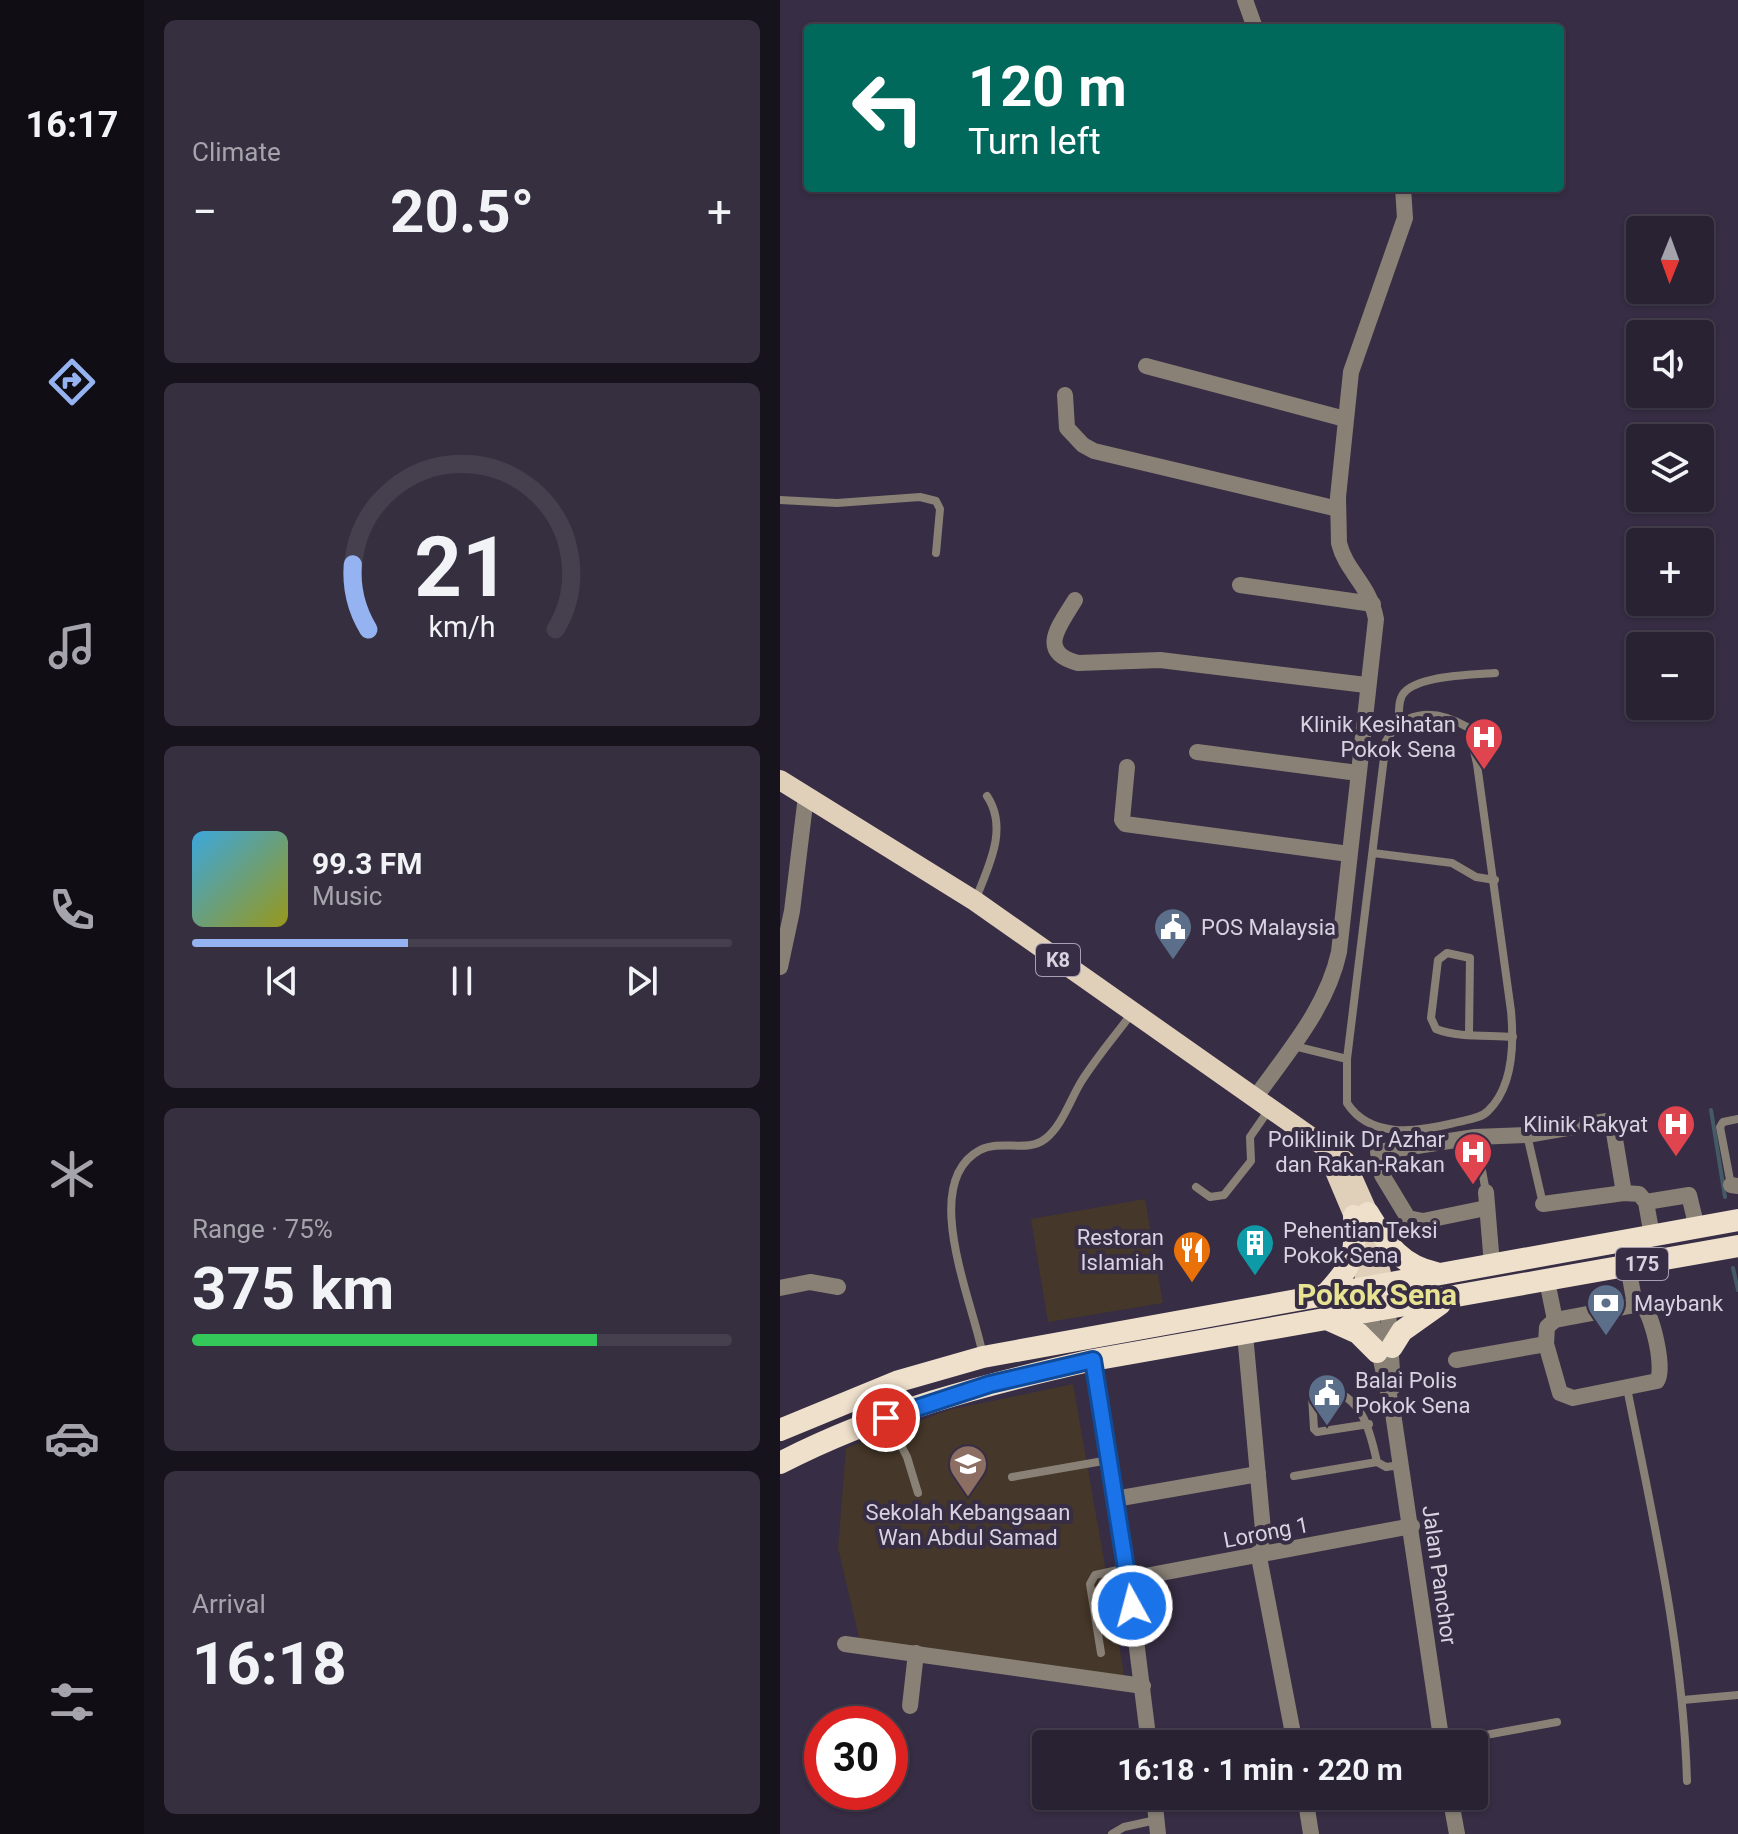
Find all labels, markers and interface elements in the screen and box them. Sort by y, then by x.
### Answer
text: 120 m [968,54,1127,120]
icon: left [836,56,940,160]
text: 16:17 [26,104,118,146]
text: Turn left [968,121,1101,163]
text: Climate [192,137,281,167]
text: 20.5° [390,176,534,247]
text: − [192,186,217,238]
text: + [707,186,732,238]
north arrow [1626,216,1714,304]
map controls [1626,216,1714,720]
button: sound [1626,320,1714,408]
icon: directions [44,354,100,410]
button: layers [1626,424,1714,512]
text: 21 [414,519,510,616]
button: + [1626,528,1714,616]
text: km/h [428,610,496,644]
icon: music [44,618,100,674]
button: − [1626,632,1714,720]
place label: Klinik Kesihatan Pokok Sena [1300,712,1456,762]
hospital icon: Klinik Kesihatan Pokok Sena [1463,716,1505,771]
text: 99.3 FM [312,846,423,881]
text: Music [312,881,382,911]
icon: phone [44,882,100,938]
public building icon: POS Malaysia [1152,906,1194,961]
place label: POS Malaysia [1201,915,1336,940]
road number: K8 [1036,944,1080,976]
icon: previous [260,959,304,1003]
icon: pause [440,959,484,1003]
icon: next [620,959,664,1003]
hospital icon: Klinik Rakyat [1655,1103,1697,1158]
place label: Klinik Rakyat [1523,1112,1648,1137]
place label: Poliklinik Dr Azhar dan Rakan-Rakan [1268,1127,1446,1177]
hospital icon: Poliklinik Dr Azhar dan Rakan-Rakan [1452,1131,1494,1186]
icon: climate [44,1146,100,1202]
text: Range · 75% [192,1214,333,1244]
place label: Pehentian Teksi Pokok Sena [1283,1218,1438,1268]
building icon: Pehentian Teksi Pokok Sena [1234,1222,1276,1277]
place label: Restoran Islamiah [1077,1225,1164,1275]
restaurant icon: Restoran Islamiah [1171,1229,1213,1284]
road number: 175 [1616,1248,1668,1280]
text: 375 km [192,1253,394,1324]
district label: Pokok Sena [1297,1277,1457,1312]
bank icon: Maybank [1585,1282,1627,1337]
place label: Maybank [1634,1291,1724,1316]
place label: Balai Polis Pokok Sena [1355,1368,1470,1418]
public building icon: Balai Polis Pokok Sena [1306,1372,1348,1427]
pin [852,1384,920,1452]
icon: arrive [864,1396,908,1440]
icon: car [44,1410,100,1466]
school or university icon: Sekolah Kebangsaan Wan Abdul Samad [947,1443,989,1498]
place label: Sekolah Kebangsaan Wan Abdul Samad [866,1500,1070,1550]
street label: Jalan Panchor [1417,1504,1462,1647]
street label: Lorong 1 [1221,1512,1311,1553]
position arrow [1090,1564,1174,1648]
text: Arrival [192,1589,266,1619]
text: 16:18 [192,1628,347,1699]
icon: filters [44,1674,100,1730]
speed limit sign: 30 [804,1706,908,1810]
text: 16:18 · 1 min · 220 m [1117,1752,1403,1787]

